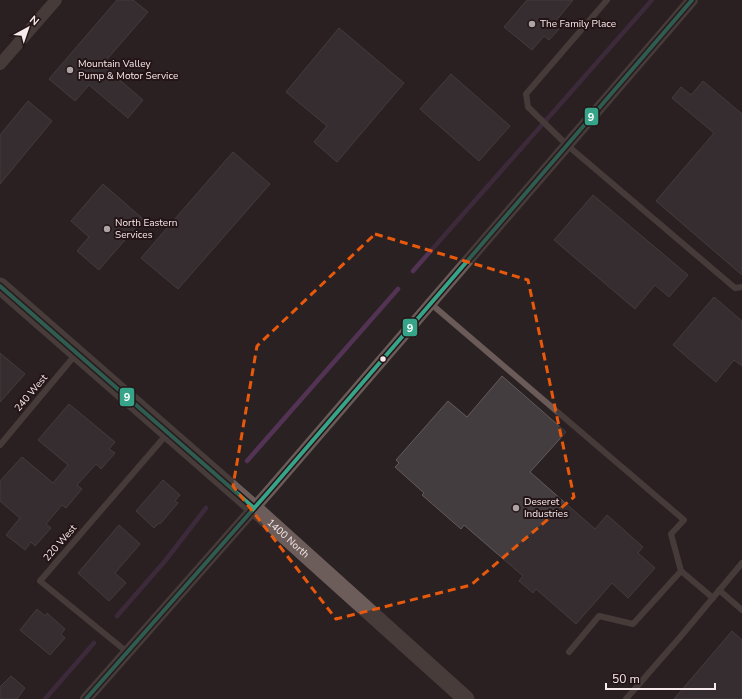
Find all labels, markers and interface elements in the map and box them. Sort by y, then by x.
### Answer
north arrow [8,8,48,48]
text: N [26,12,42,29]
place label: The Family Place [540,17,616,31]
marker: The Family Place [527,19,537,29]
place label: Mountain Valley Pump & Motor Service [78,57,178,83]
marker: Mountain Valley Pump & Motor Service [65,65,75,75]
line badge: 9 [584,107,599,126]
text: 9 [588,110,595,125]
place label: North Eastern Services [115,216,177,242]
marker: North Eastern Services [102,224,112,234]
line badge: 9 [402,318,418,337]
text: 9 [407,321,414,336]
unlabelled marker [378,354,388,364]
street label: 240 West [11,371,51,415]
line badge: 9 [119,387,135,407]
text: 9 [124,390,131,405]
place label: Deseret Industries [524,495,568,521]
marker: Deseret Industries [511,503,521,513]
street label: 1400 North [264,516,312,561]
street label: 220 West [40,521,80,564]
scale bar [606,665,715,691]
text: 50 m [612,671,640,687]

